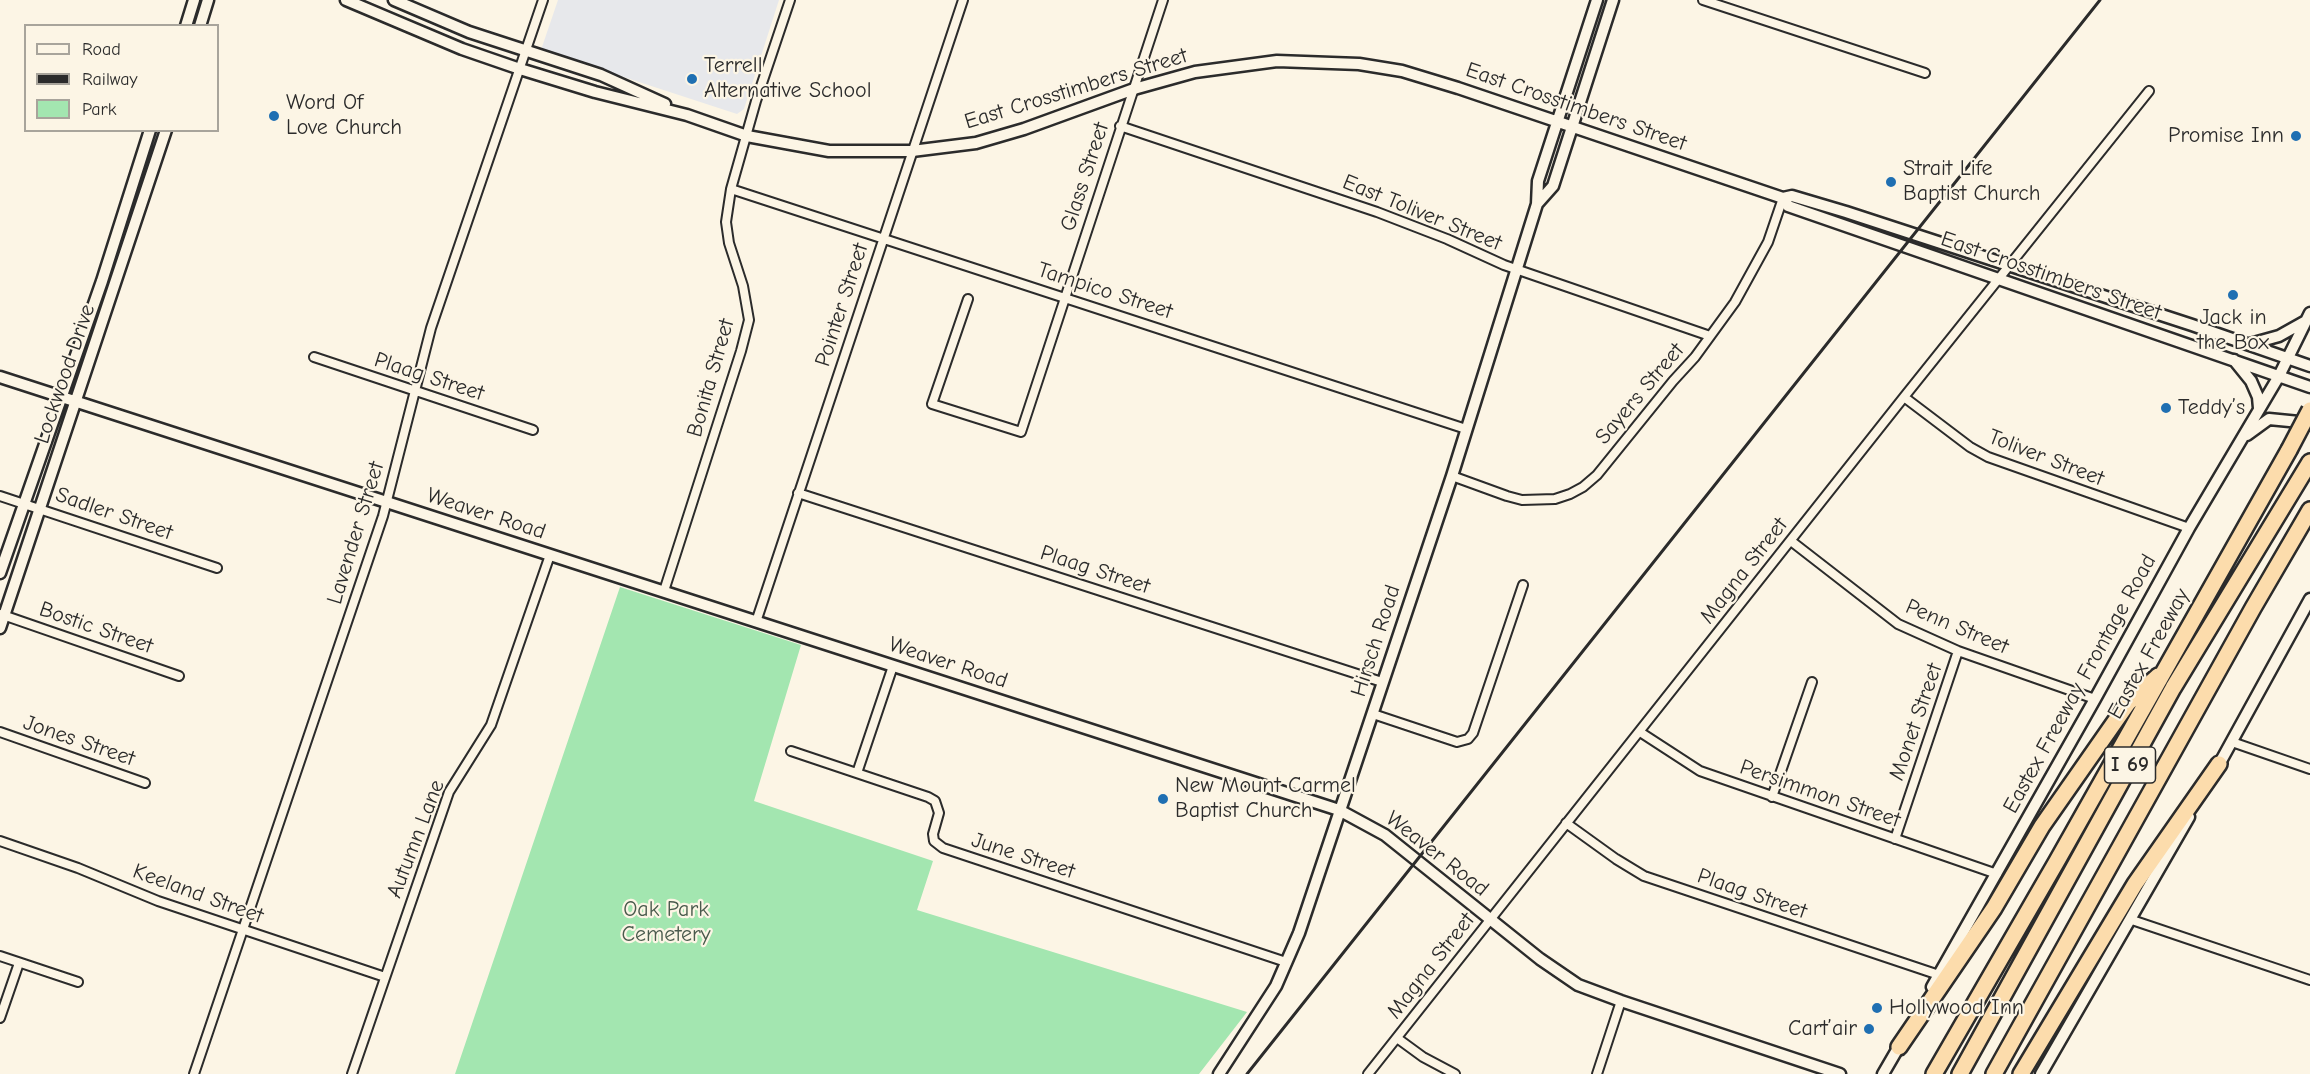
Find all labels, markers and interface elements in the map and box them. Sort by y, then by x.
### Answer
legend [24,24,219,132]
text: Road [82,39,121,60]
street label: East Crosstimbers Street [961,43,1191,135]
place label: Terrell Alternative School [704,53,872,104]
street label: East Crosstimbers Street [1462,57,1690,157]
text: Railway [82,69,138,90]
marker: Terrell Alternative School [685,72,699,86]
place label: Word Of Love Church [286,90,402,142]
text: Park [82,99,116,120]
marker: Word Of Love Church [267,109,281,123]
street label: Glass Street [1055,119,1115,235]
place label: Promise Inn [2168,123,2284,149]
marker: Promise Inn [2289,129,2303,143]
place label: Strait Life Baptist Church [1903,156,2041,208]
street label: East Toliver Street [1339,169,1505,257]
marker: Strait Life Baptist Church [1884,175,1898,189]
street label: East Crosstimbers Street [1937,226,2165,326]
street label: Pointer Street [810,240,874,370]
street label: Tampico Street [1034,257,1176,325]
marker: Jack in the Box [2226,288,2240,302]
street label: Lockwood Drive [29,301,101,447]
place label: Jack in the Box [2197,305,2269,356]
street label: Bonita Street [682,316,740,440]
street label: Sayers Street [1590,338,1690,450]
street label: Plaag Street [371,347,487,407]
place label: Teddy’s [2178,395,2245,421]
marker: Teddy’s [2159,401,2173,415]
street label: Toliver Street [1984,424,2108,492]
street label: Lavender Street [322,458,390,608]
street label: Sadler Street [52,482,176,546]
street label: Weaver Road [423,482,549,546]
street label: Magna Street [1694,513,1794,629]
street label: Plaag Street [1037,540,1153,600]
street label: Eastex Freeway Frontage Road [1998,550,2162,818]
street label: Hirsch Road [1346,582,1406,700]
street label: Eastex Freeway [2102,584,2196,724]
street label: Penn Street [1902,594,2012,660]
street label: Bostic Street [36,596,156,660]
street label: Weaver Road [885,631,1011,695]
street label: Monet Street [1884,660,1948,784]
street label: Jones Street [20,710,138,772]
road number: I 69 [2104,747,2156,783]
street label: Persimmon Street [1736,754,1904,834]
place label: New Mount Carmel Baptist Church [1175,773,1356,824]
street label: Autumn Lane [381,776,451,902]
marker: New Mount Carmel Baptist Church [1156,792,1170,806]
street label: Weaver Road [1380,806,1494,902]
street label: June Street [968,827,1078,885]
street label: Keeland Street [129,858,267,930]
street label: Plaag Street [1694,863,1810,925]
park label: Oak Park Cemetery [622,897,710,948]
street label: Magna Street [1381,908,1481,1024]
place label: Hollywood Inn [1889,995,2024,1021]
marker: Hollywood Inn [1870,1001,1884,1015]
place label: Cart’air [1788,1016,1857,1042]
marker: Cart’air [1862,1022,1876,1036]

